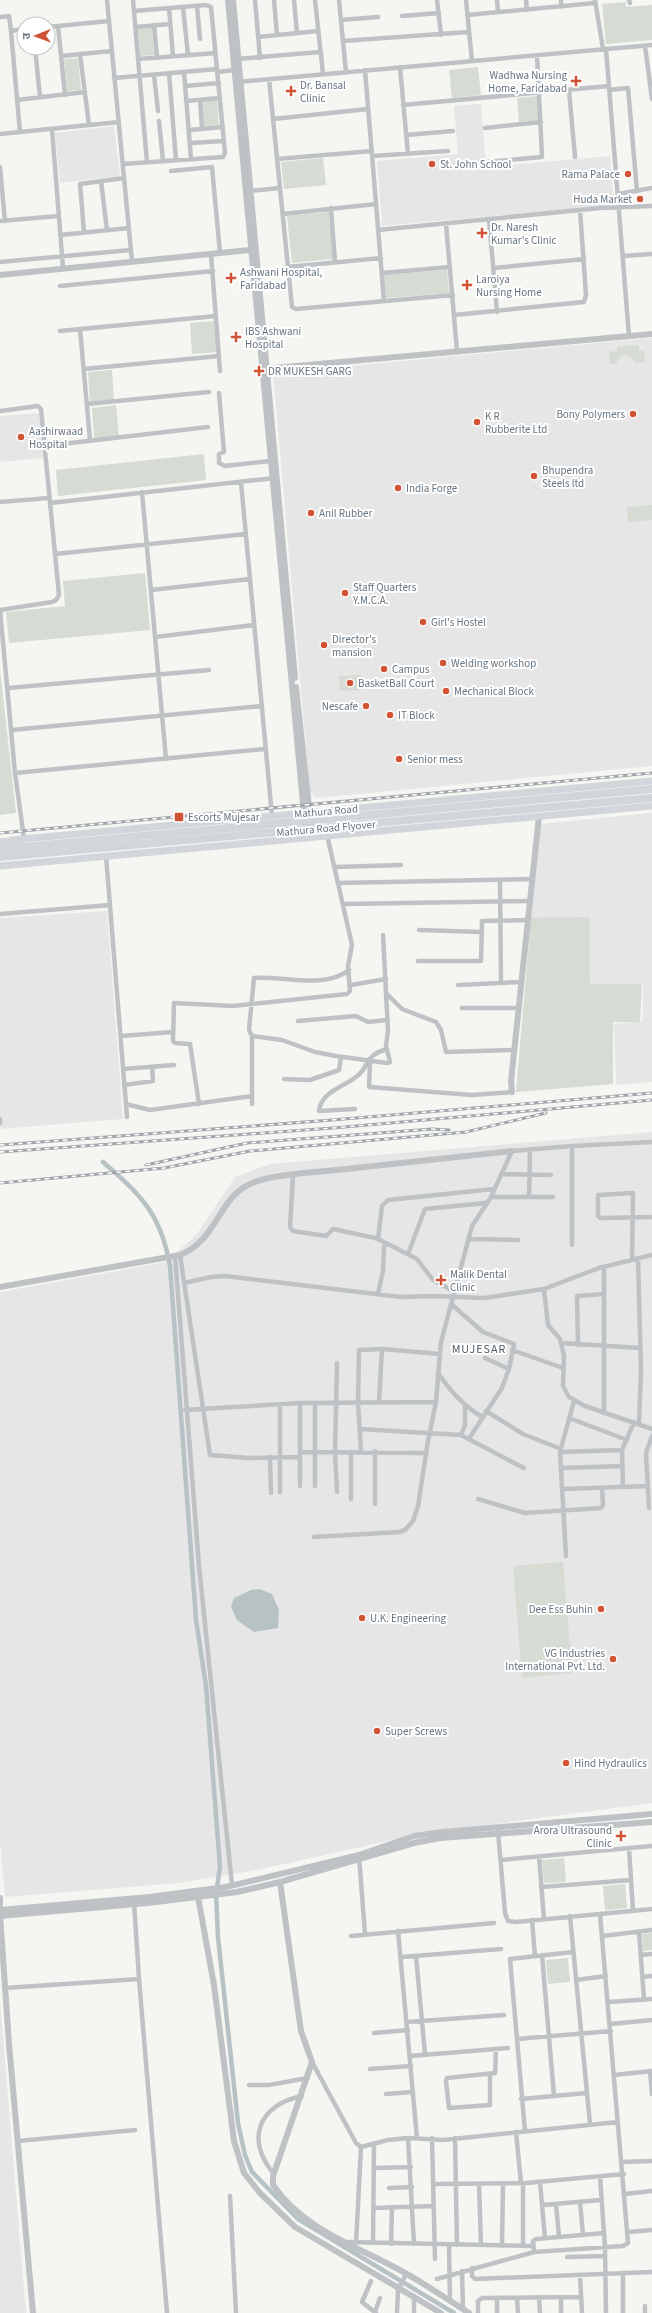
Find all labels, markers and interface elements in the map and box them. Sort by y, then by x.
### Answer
north arrow [16,16,56,56]
text: उ [19,32,34,40]
place label: Wadhwa Nursing Home, Faridabad [488,68,567,96]
marker: Wadhwa Nursing Home, Faridabad [570,75,582,87]
place label: Dr. Bansal Clinic [300,78,346,106]
marker: Dr. Bansal Clinic [285,85,297,97]
place label: St. John School [440,157,512,172]
marker: St. John School [427,159,437,169]
place label: Rama Palace [561,167,621,182]
marker: Rama Palace [623,169,633,179]
place label: Huda Market [573,192,632,207]
marker: Huda Market [635,194,645,204]
place label: Dr. Naresh Kumar's Clinic [491,220,557,248]
marker: Dr. Naresh Kumar's Clinic [476,227,488,239]
place label: Ashwani Hospital, Faridabad [240,265,322,293]
marker: Ashwani Hospital, Faridabad [225,272,237,284]
place label: Laroiya Nursing Home [476,272,542,300]
marker: Laroiya Nursing Home [461,279,473,291]
place label: IBS Ashwani Hospital [245,324,301,352]
marker: IBS Ashwani Hospital [230,331,242,343]
place label: DR MUKESH GARG [268,364,352,379]
marker: DR MUKESH GARG [253,365,265,377]
place label: Bony Polymers [556,407,625,422]
place label: K R Rubberite Ltd [485,409,547,437]
marker: Bony Polymers [628,409,638,419]
marker: K R Rubberite Ltd [472,417,482,427]
place label: Aashirwaad Hospital [29,424,83,452]
marker: Aashirwaad Hospital [16,432,26,442]
place label: Bhupendra Steels ltd [542,463,593,491]
marker: Bhupendra Steels ltd [529,471,539,481]
place label: India Forge [406,481,458,496]
marker: India Forge [393,483,403,493]
place label: Anil Rubber [319,506,373,521]
marker: Anil Rubber [306,508,316,518]
place label: Staff Quarters Y.M.C.A. [352,580,417,608]
marker: Staff Quarters Y.M.C.A. [340,588,350,598]
place label: Girl's Hostel [431,615,486,630]
marker: Girl's Hostel [418,617,428,627]
place label: Director's mansion [332,632,376,660]
marker: Director's mansion [319,640,329,650]
place label: Welding workshop [451,656,536,671]
marker: Welding workshop [438,658,448,668]
place label: Campus [392,662,430,677]
marker: Campus [379,664,389,674]
place label: BasketBall Court [358,676,435,691]
marker: BasketBall Court [345,678,355,688]
place label: Mechanical Block [454,684,534,699]
marker: Mechanical Block [441,686,451,696]
place label: Nescafe [322,699,359,714]
marker: Nescafe [361,701,371,711]
place label: IT Block [398,708,435,723]
marker: IT Block [385,710,395,720]
place label: Senior mess [407,752,463,767]
marker: Senior mess [394,754,404,764]
street label: Mathura Road [294,801,359,822]
place label: Escorts Mujesar [188,810,260,825]
marker: Escorts Mujesar [173,811,185,823]
street label: Mathura Road Flyover [276,817,377,840]
place label: Malik Dental Clinic [450,1267,507,1295]
marker: Malik Dental Clinic [435,1274,447,1286]
district label: MUJESAR [452,1341,506,1358]
place label: Dee Ess Buhin [529,1602,593,1617]
marker: Dee Ess Buhin [596,1604,606,1614]
place label: U.K. Engineering [370,1611,446,1626]
marker: U.K. Engineering [357,1613,367,1623]
place label: VG Industries International Pvt. Ltd. [505,1646,605,1674]
marker: VG Industries International Pvt. Ltd. [608,1654,618,1664]
place label: Super Screws [385,1724,447,1739]
marker: Super Screws [372,1726,382,1736]
place label: Hind Hydraulics [574,1756,647,1771]
marker: Hind Hydraulics [561,1758,571,1768]
place label: Arora Ultrasound Clinic [534,1823,612,1851]
marker: Arora Ultrasound Clinic [615,1830,627,1842]

